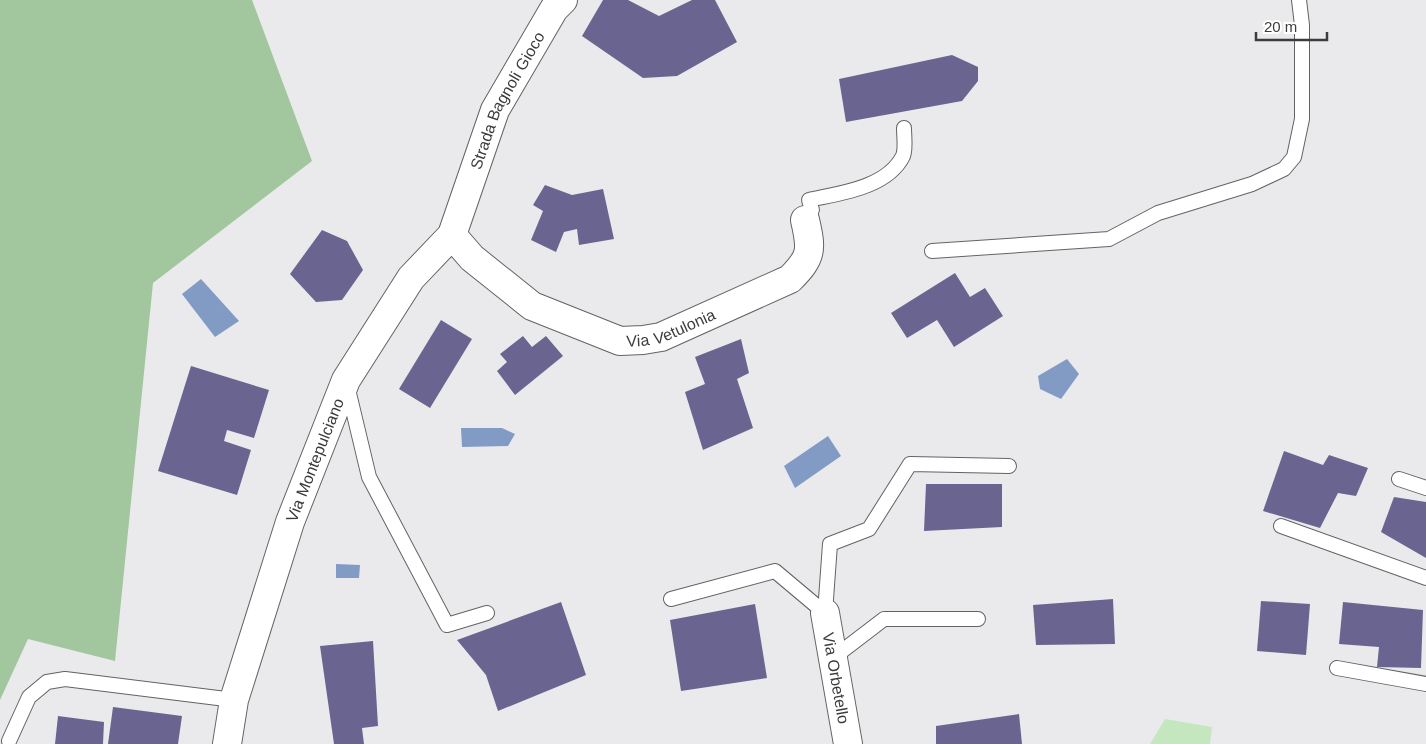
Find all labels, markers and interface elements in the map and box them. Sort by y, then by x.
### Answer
scale bar [1256,10,1327,42]
text: 20 m [1264,18,1297,35]
street label: Strada Bagnoli Gioco [467,29,548,172]
street label: Via Vetulonia [626,306,718,350]
street label: Via Montepulciano [283,396,347,524]
street label: Via Orbetello [820,631,852,725]

